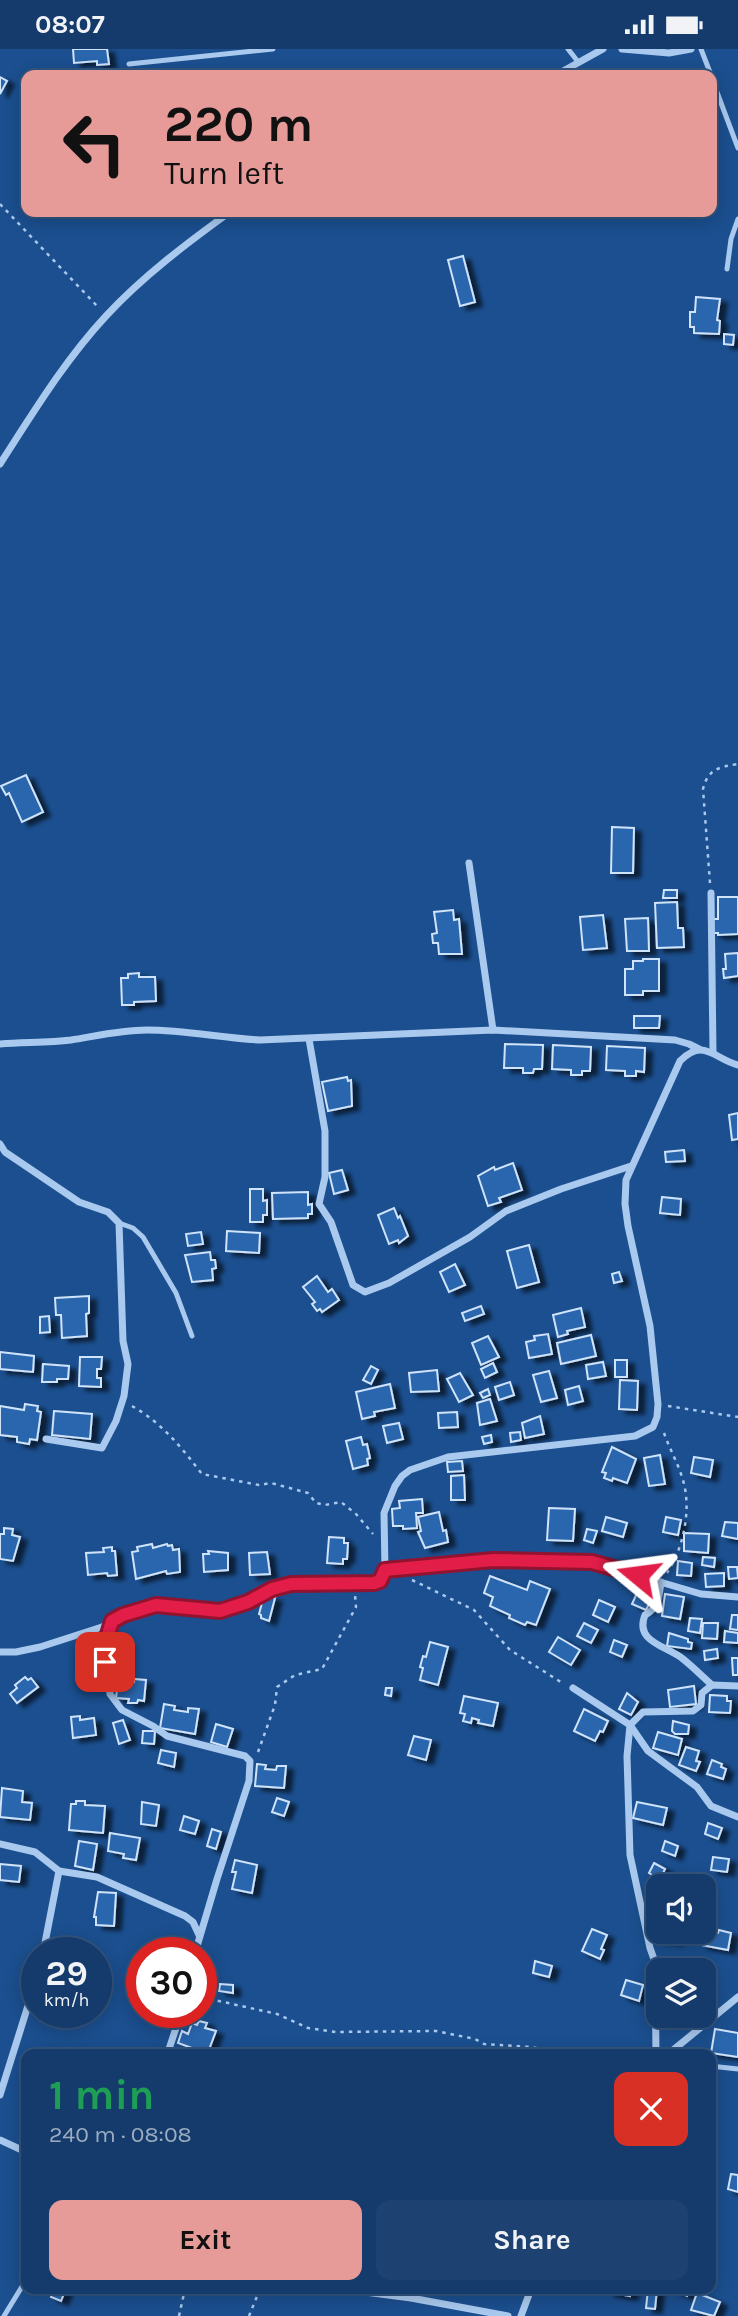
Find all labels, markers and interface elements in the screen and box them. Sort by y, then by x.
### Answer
text: 08:07 [35,9,105,40]
text: 220 m [164,96,313,153]
icon: left [49,98,140,189]
text: Turn left [164,155,284,192]
position arrow [601,1538,675,1612]
pin [75,1632,135,1692]
icon: arrive [86,1643,124,1681]
map controls [646,1874,716,2028]
button: sound [646,1874,716,1944]
speed limit sign: 30 [126,1937,217,2028]
text: 29 [45,1953,88,1994]
button: layers [646,1958,716,2028]
text: km/h [44,1989,89,2011]
text: 1 min [49,2070,154,2120]
button: close [614,2072,688,2146]
text: 240 m · 08:08 [49,2121,192,2148]
button: Exit [49,2200,362,2280]
button: Share [376,2200,688,2280]

